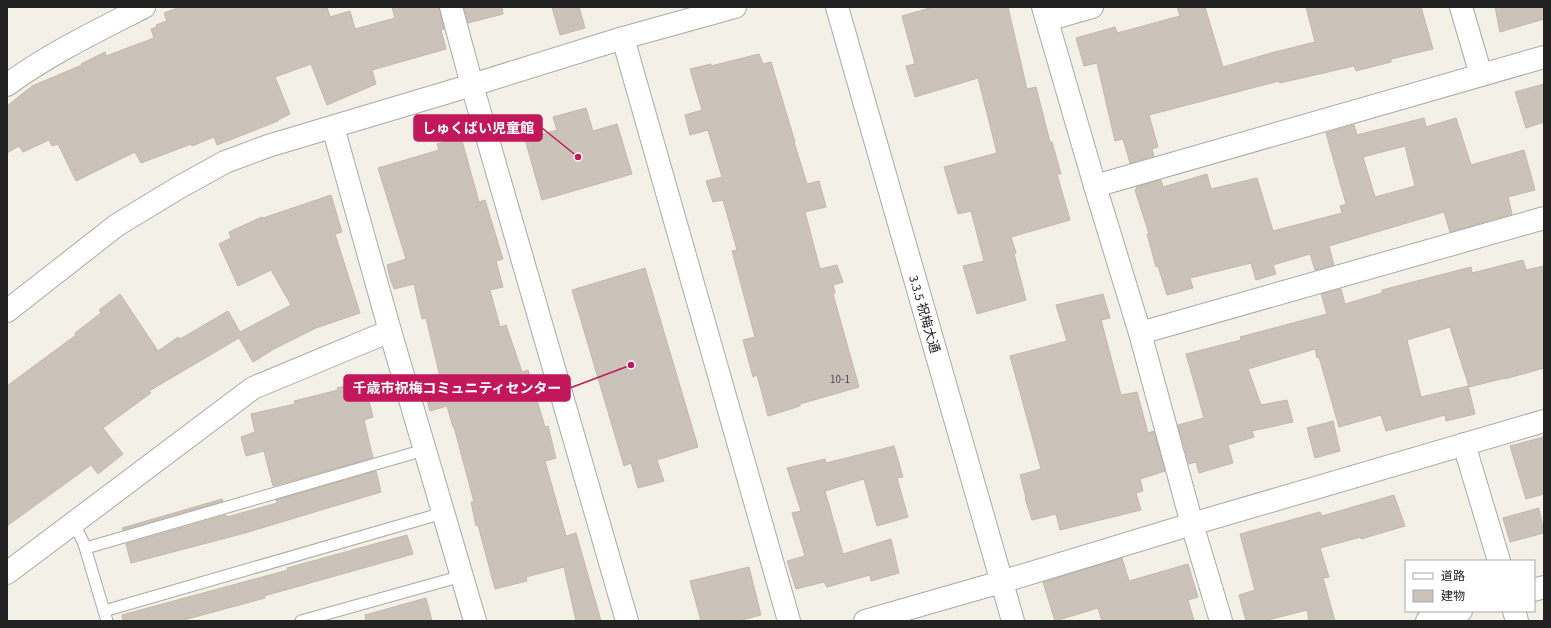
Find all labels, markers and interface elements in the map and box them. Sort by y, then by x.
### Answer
callout: しゅくばい児童館 [414,115,542,141]
text: しゅくばい児童館 [422,119,534,139]
street label: 3.3.5 祝梅大通 [904,273,944,355]
house number: 10-1 [830,372,850,387]
callout: 千歳市祝梅コミュニティセンター [344,375,570,401]
text: 千歳市祝梅コミュニティセンター [352,379,562,399]
legend [1405,560,1535,612]
text: 道路 [1441,568,1465,585]
text: 建物 [1441,588,1465,605]

